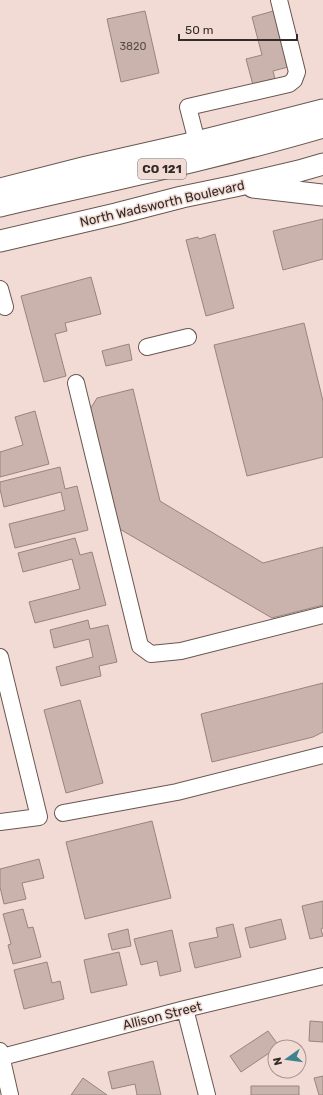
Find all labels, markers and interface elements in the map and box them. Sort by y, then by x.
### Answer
scale bar [179,16,297,42]
text: 50 m [185,23,213,37]
house number: 3820 [119,40,147,53]
road number: CO 121 [138,159,186,179]
street label: North Wadsworth Boulevard [78,177,246,230]
street label: Allison Street [121,998,203,1033]
north arrow [267,1039,307,1079]
text: N [270,1056,285,1067]

